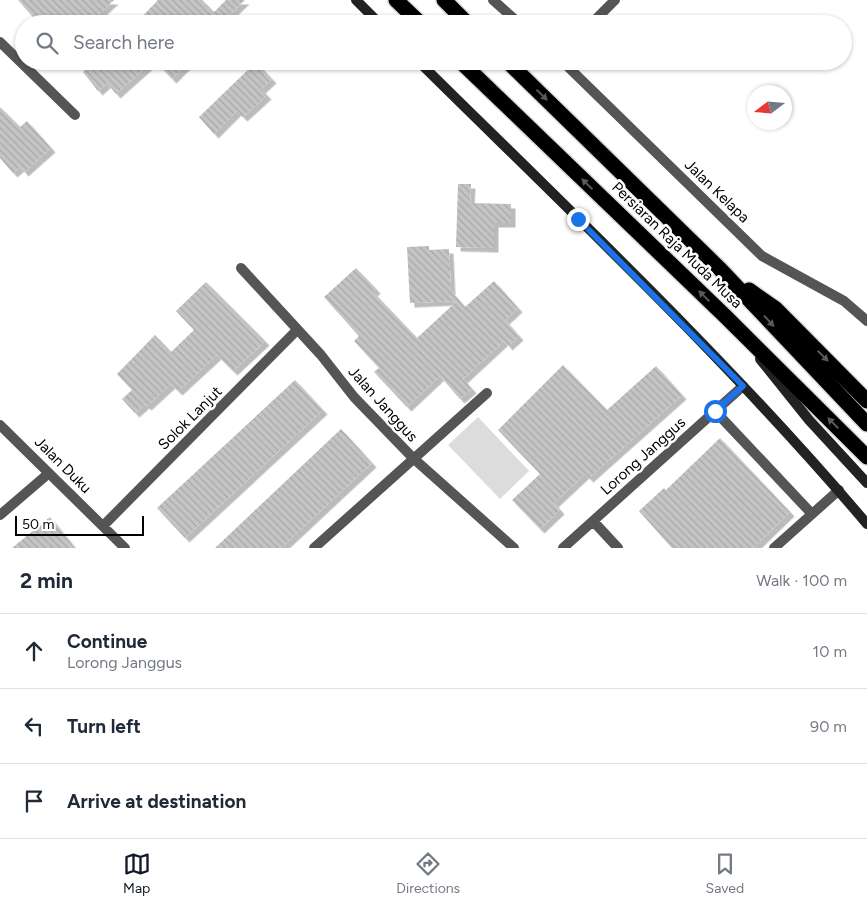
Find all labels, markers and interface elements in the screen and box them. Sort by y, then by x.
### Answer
search box [15,15,852,70]
icon: search [33,29,61,57]
text: Search here [73,31,175,54]
north arrow [747,85,792,130]
one-way arrow [535,89,547,101]
street label: Jalan Kelapa [681,156,753,226]
one-way arrow [582,178,594,190]
street label: Persiaran Raja Muda Musa [608,178,746,312]
route end [567,208,590,231]
one-way arrow [699,290,711,302]
one-way arrow [763,314,775,326]
one-way arrow [817,350,829,362]
street label: Jalan Janggus [344,363,422,445]
street label: Solok Lanjut [154,382,226,454]
route start [704,400,727,423]
street label: Lorong Janggus [597,413,689,499]
one-way arrow [827,417,839,429]
street label: Jalan Duku [31,433,95,497]
scale bar [15,513,144,536]
text: 50 m [22,516,54,533]
text: 2 min [20,568,73,593]
text: Walk · 100 m [756,571,847,590]
text: Continue [67,630,147,653]
icon: ahead [20,637,48,665]
text: 10 m [813,642,847,661]
text: Lorong Janggus [67,653,182,672]
icon: left [20,712,48,740]
text: Turn left [67,715,141,738]
text: 90 m [810,717,847,736]
icon: arrive [20,787,48,815]
text: Arrive at destination [67,790,246,813]
tab: Map [123,850,151,897]
tab: Directions [396,850,460,897]
tab: Saved [706,850,744,897]

